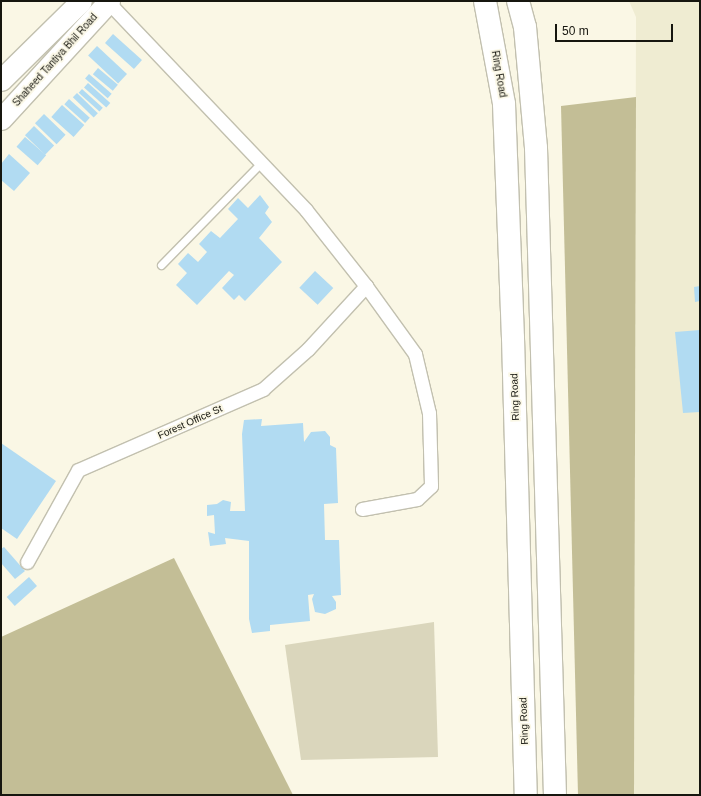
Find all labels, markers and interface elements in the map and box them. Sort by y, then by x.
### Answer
street label: Shaheed Tantiya Bhil Road [10,11,100,109]
scale bar [557,16,675,42]
text: 50 m [562,24,589,38]
street label: Ring Road [489,50,509,98]
street label: Ring Road [508,373,522,421]
street label: Forest Office St [156,402,224,442]
street label: Ring Road [517,697,531,745]

